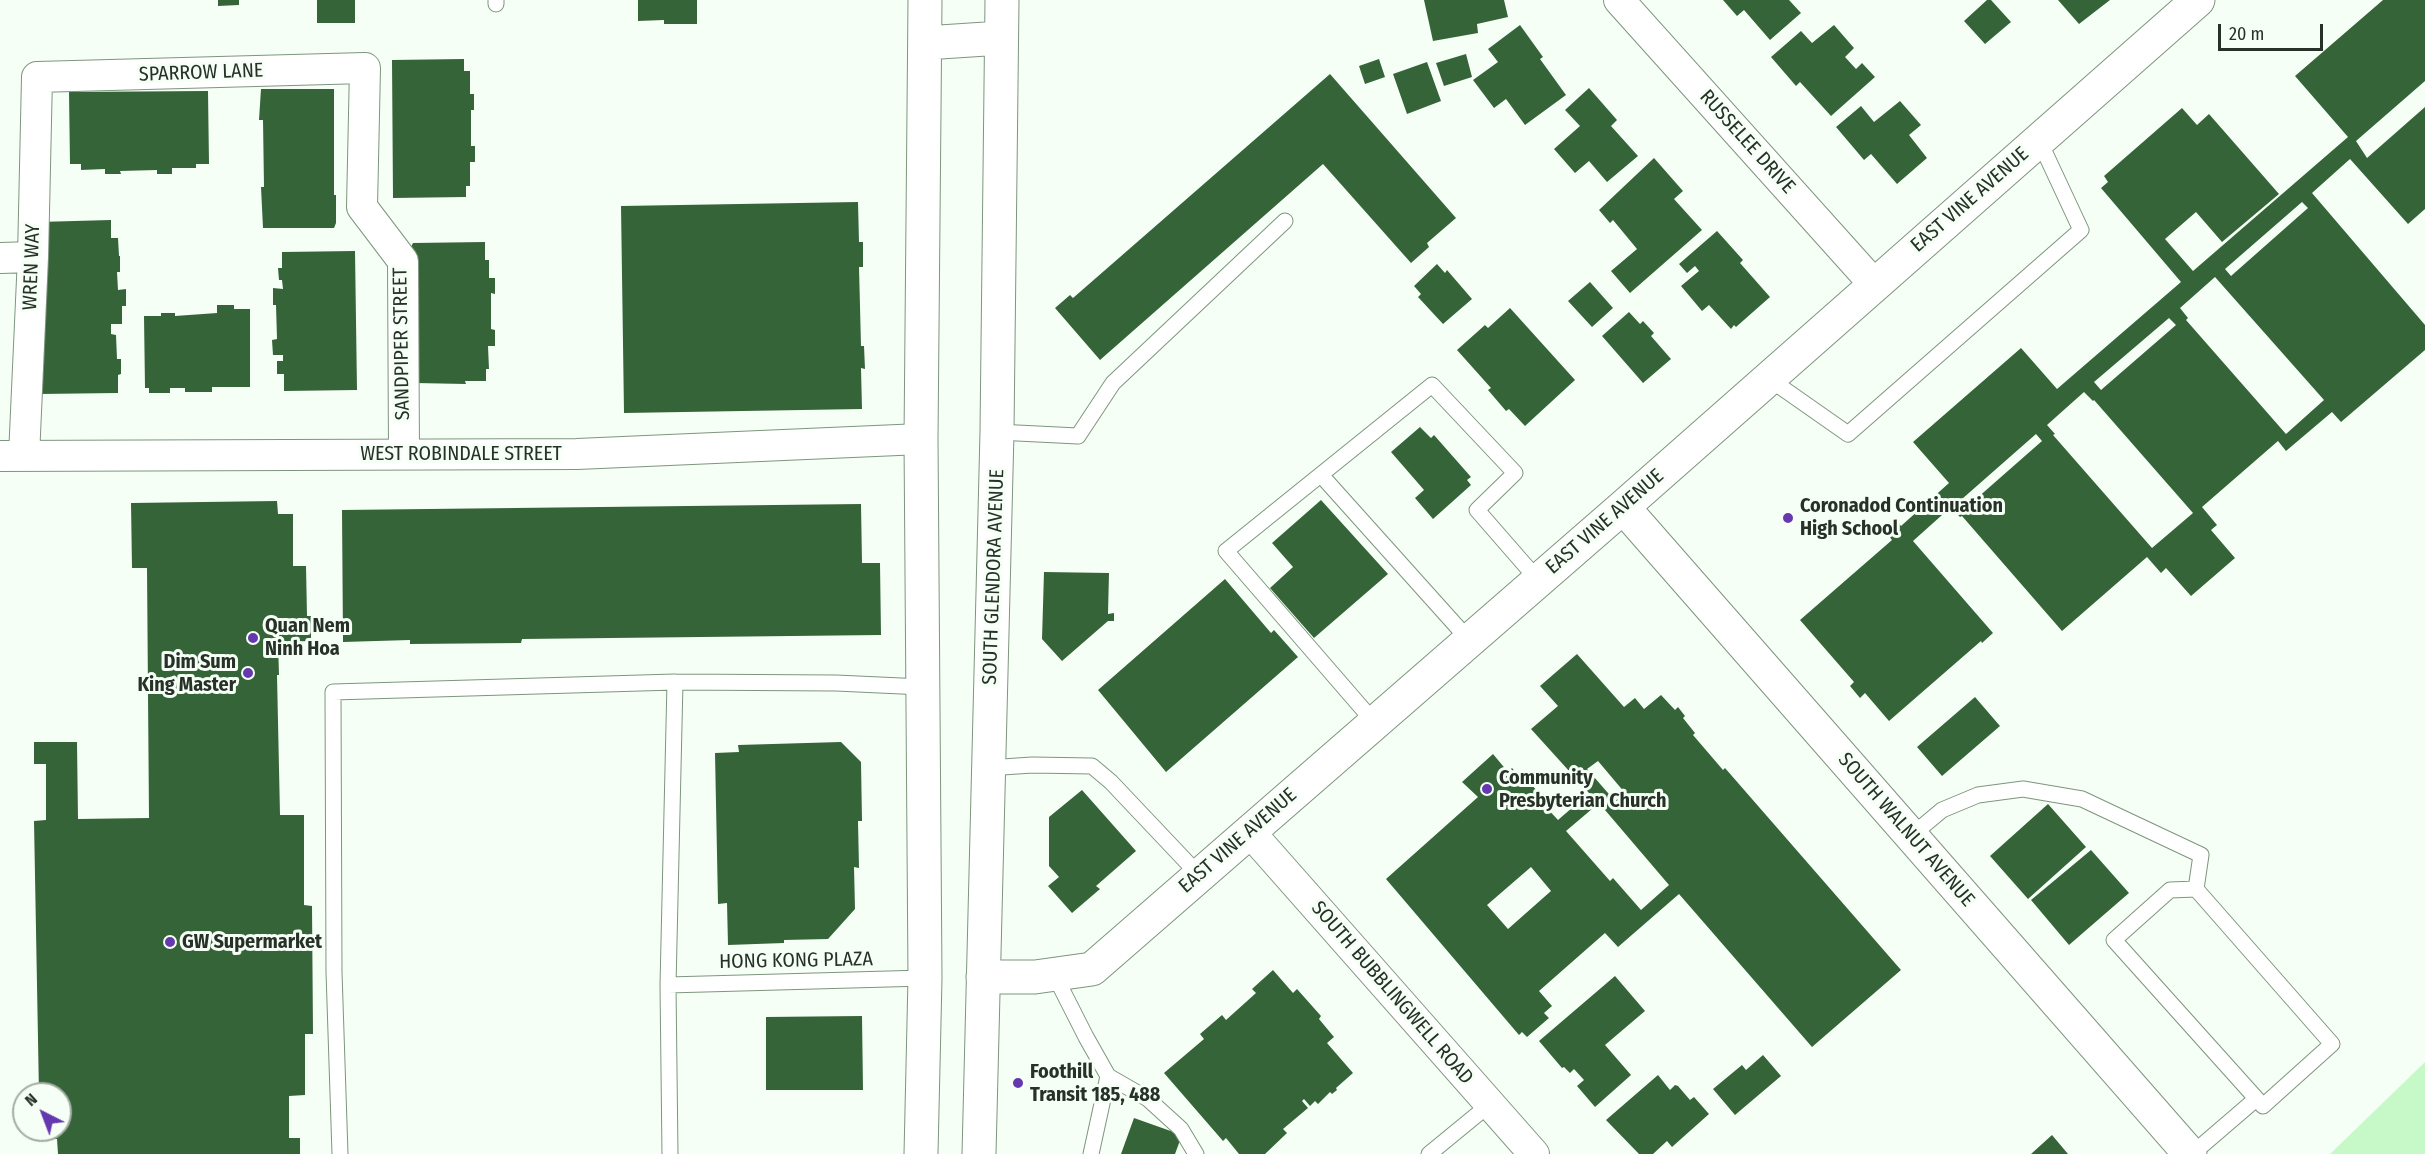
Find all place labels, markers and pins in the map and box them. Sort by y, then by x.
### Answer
place label: Coronadod Continuation High School [1800,494,2003,541]
marker: Coronadod Continuation High School [1781,511,1795,525]
place label: Quan Nem Ninh Hoa [265,614,350,661]
marker: Quan Nem Ninh Hoa [246,631,260,645]
place label: Dim Sum King Master [137,650,236,697]
marker: Dim Sum King Master [241,666,255,680]
place label: Community Presbyterian Church [1499,766,1666,813]
marker: Community Presbyterian Church [1480,782,1494,796]
place label: GW Supermarket [182,930,322,954]
marker: GW Supermarket [163,935,177,949]
place label: Foothill Transit 185, 488 [1030,1060,1160,1107]
marker: Foothill Transit 185, 488 [1011,1076,1025,1090]

